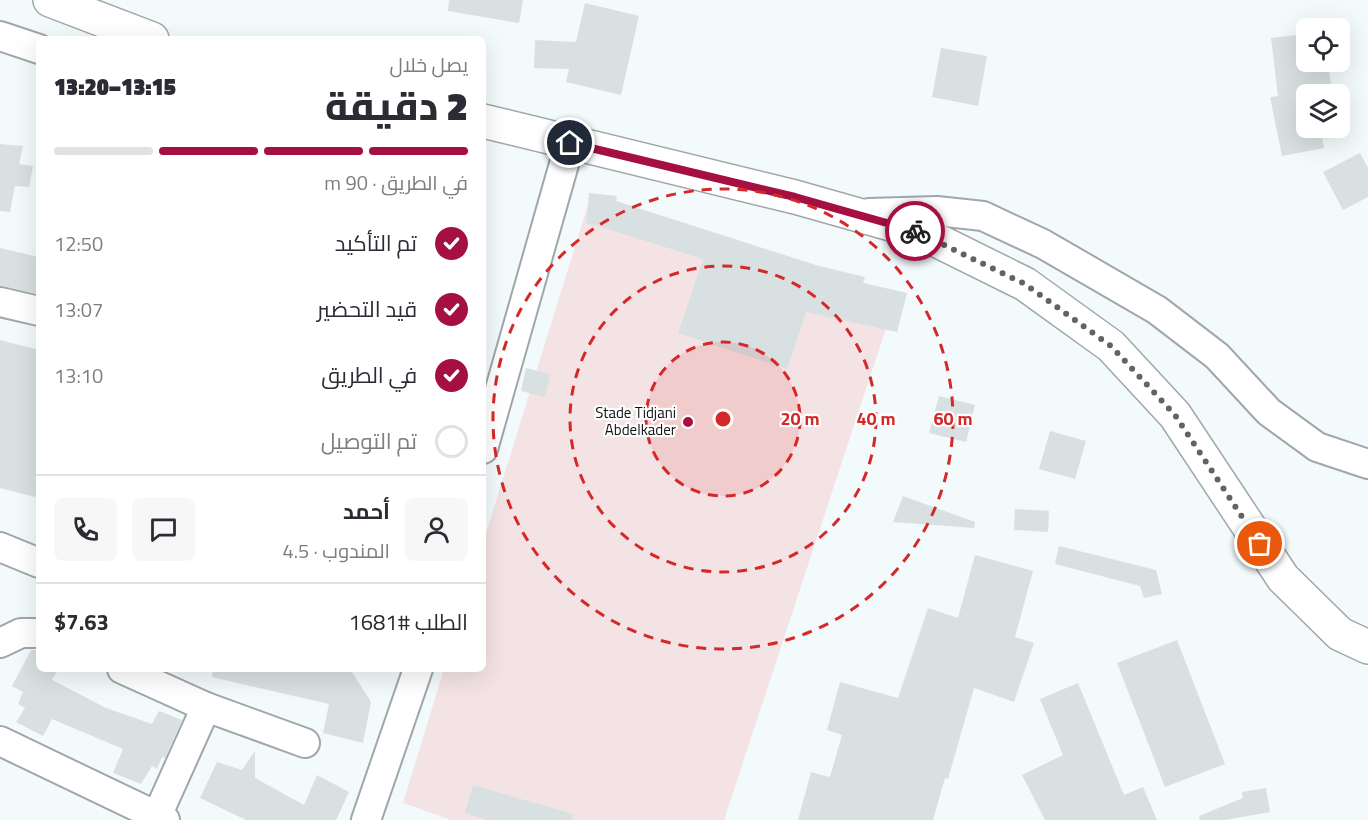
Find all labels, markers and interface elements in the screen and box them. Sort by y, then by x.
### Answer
map controls [1296,18,1350,138]
button: locate [1296,18,1350,72]
text: يصل خلال [389,49,468,80]
text: 13:15–13:20 [54,70,176,104]
text: 2 دقيقة [325,76,468,135]
button: layers [1296,84,1350,138]
pin [544,117,595,168]
icon: home [553,126,586,159]
text: في الطريق · 90 m [324,167,468,198]
courier [885,201,945,261]
icon: bike [899,215,932,248]
text: تم التأكيد [335,226,417,260]
icon: check [435,227,468,260]
text: 12:50 [54,228,103,259]
text: قيد التحضير [317,292,417,326]
icon: check [435,293,468,326]
text: 13:07 [54,294,103,325]
text: في الطريق [321,358,417,392]
icon: check [435,359,468,392]
text: 13:10 [54,360,103,391]
place label: Stade Tidjani Abdelkader [595,401,676,441]
text: 20 m [780,405,820,432]
text: 40 m [856,405,896,432]
text: 60 m [933,405,973,432]
centre of rings [713,409,733,429]
marker: Stade Tidjani Abdelkader [681,415,695,429]
text: تم التوصيل [321,424,417,458]
text: أحمد [343,494,390,528]
button: phone [54,498,117,561]
button: chat [132,498,195,561]
button: person [405,498,468,561]
pin [1234,518,1285,569]
icon: bag [1243,527,1276,560]
text: المندوب · 4.5 [282,535,390,566]
text: $7.63 [54,605,109,639]
text: الطلب #1681 [348,605,468,639]

